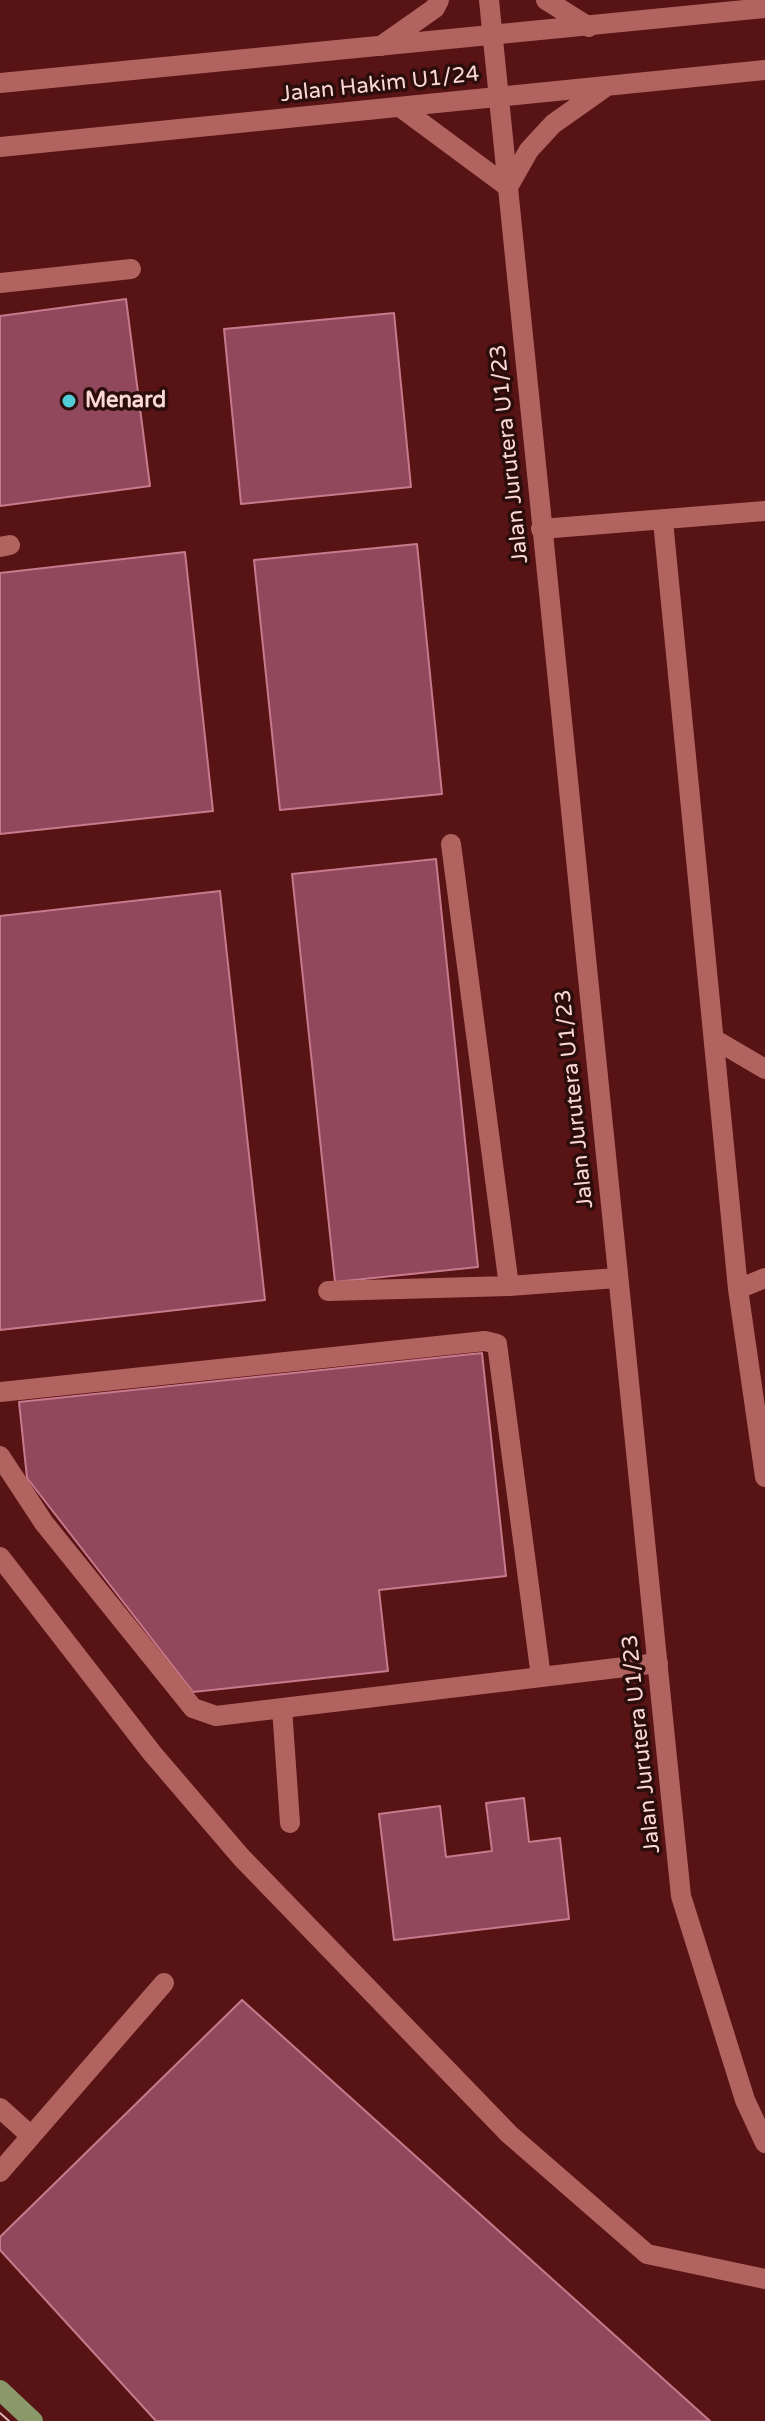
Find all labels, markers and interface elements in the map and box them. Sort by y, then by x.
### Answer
street label: Jalan Hakim U1/24 [279,61,481,109]
street label: Jalan Jurutera U1/23 [485,343,535,565]
place label: Menard [85,388,166,414]
marker: Menard [60,392,78,410]
street label: Jalan Jurutera U1/23 [550,988,600,1210]
street label: Jalan Jurutera U1/23 [617,1633,667,1855]

